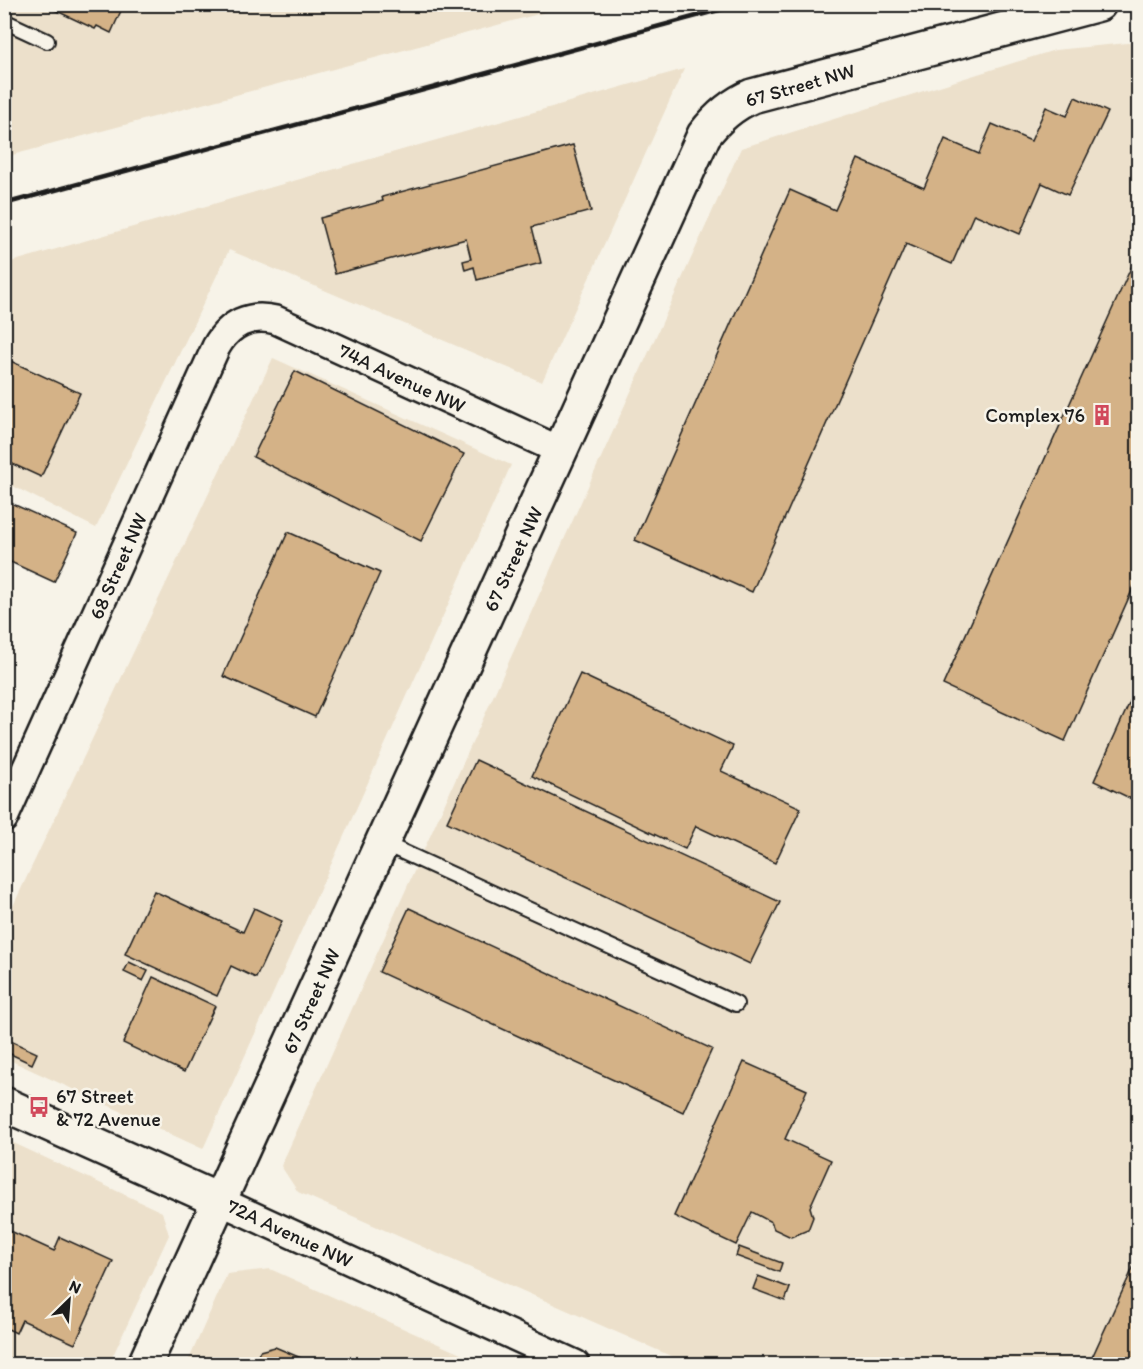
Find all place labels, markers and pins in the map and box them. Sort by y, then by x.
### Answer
place label: Complex 76 [985,403,1085,427]
building icon: Complex 76 [1090,403,1114,427]
place label: 67 Street & 72 Avenue [56,1084,161,1131]
bus stop icon: 67 Street & 72 Avenue [27,1095,51,1119]

